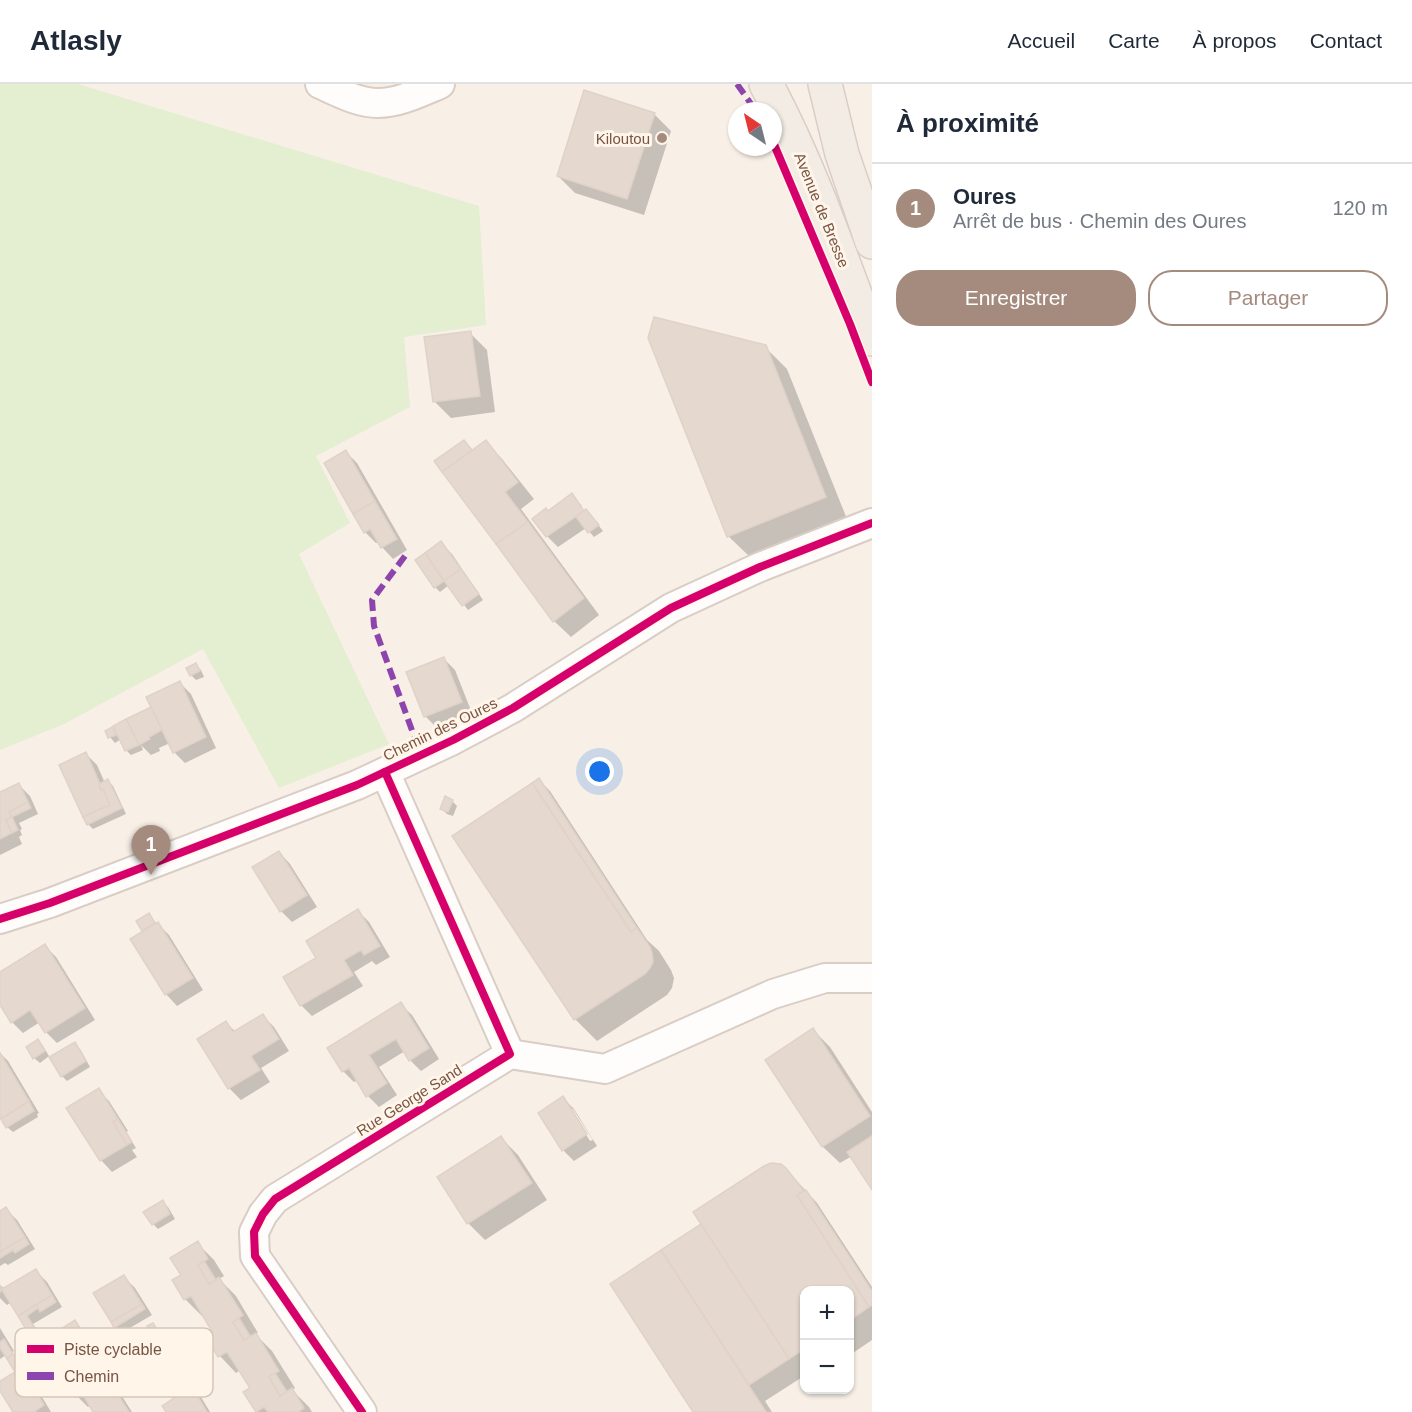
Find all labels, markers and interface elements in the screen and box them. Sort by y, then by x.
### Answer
text: Atlasly [30,25,122,56]
text: Accueil [1008,29,1075,52]
text: Carte [1108,29,1160,52]
text: À propos [1193,29,1277,52]
text: Contact [1310,29,1382,52]
north arrow [728,102,782,156]
text: À proximité [896,108,1039,138]
place label: Kiloutou [596,130,650,147]
marker: Kiloutou [655,131,669,145]
street label: Avenue de Bresse [791,150,853,270]
text: Oures [953,184,1017,209]
text: 1 [910,197,921,219]
text: 120 m [1332,197,1388,219]
text: Arrêt de bus · Chemin des Oures [953,210,1246,232]
button: Enregistrer [896,270,1136,326]
button: Partager [1148,270,1388,326]
street label: Chemin des Oures [380,694,500,764]
your location [585,757,614,786]
pin: 1 [132,826,170,875]
street label: Rue George Sand [353,1061,465,1139]
map controls [800,1286,854,1394]
button: + [800,1286,854,1340]
legend [15,1328,213,1397]
button: − [800,1340,854,1394]
text: Piste cyclable [64,1341,162,1358]
text: Chemin [64,1368,119,1385]

